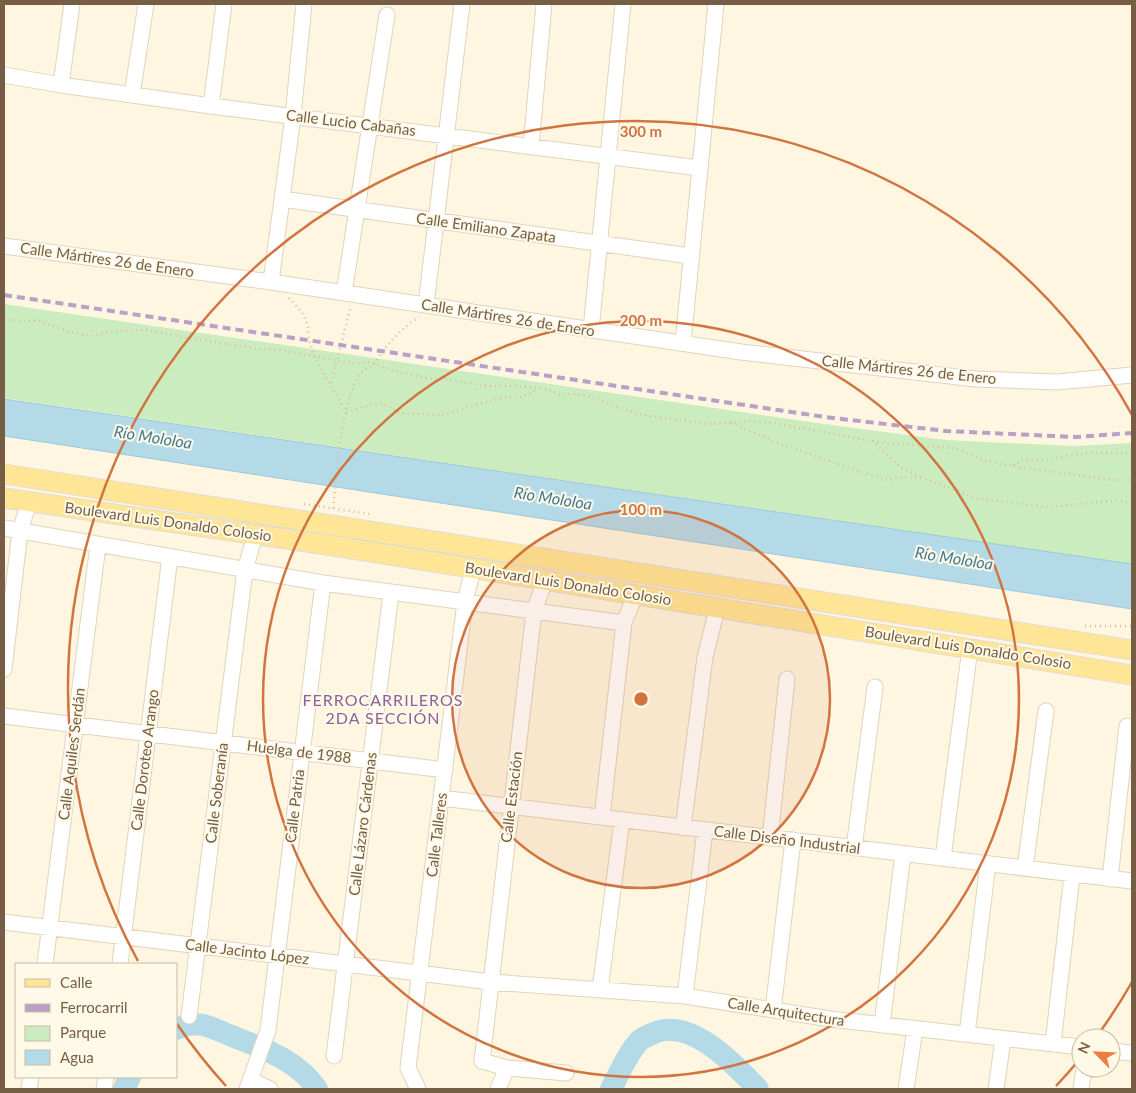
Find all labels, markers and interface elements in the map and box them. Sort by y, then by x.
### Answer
street label: Calle Lucio Cabañas [285,105,417,139]
text: 300 m [620,122,662,140]
street label: Calle Emiliano Zapata [415,208,557,246]
street label: Calle Mártires 26 de Enero [19,238,195,280]
street label: Calle Mártires 26 de Enero [420,294,596,340]
text: 200 m [620,311,662,329]
street label: Calle Mártires 26 de Enero [821,351,997,387]
water label: Río Mololoa [113,421,193,452]
water label: Río Mololoa [513,482,593,513]
street label: Boulevard Luis Donaldo Colosio [64,498,273,544]
text: 100 m [620,500,662,518]
water label: Río Mololoa [914,542,994,573]
street label: Boulevard Luis Donaldo Colosio [464,558,673,608]
street label: Boulevard Luis Donaldo Colosio [864,622,1073,672]
street label: Calle Aquiles Serdán [54,687,88,821]
street label: Calle Doroteo Arango [126,688,162,832]
district label: FERROCARRILEROS 2DA SECCIÓN [303,690,463,727]
centre of rings [632,690,650,708]
street label: Huelga de 1988 [246,736,352,766]
street label: Calle Soberanía [201,741,231,844]
street label: Calle Estación [496,750,526,844]
street label: Calle Lázaro Cárdenas [344,751,380,897]
street label: Calle Patria [281,768,307,844]
street label: Calle Talleres [422,792,450,878]
street label: Calle Diseño Industrial [713,821,861,857]
street label: Calle Jacinto López [184,934,310,968]
legend [15,963,178,1078]
text: Calle [60,973,93,991]
street label: Calle Arquitectura [726,993,846,1029]
text: Ferrocarril [60,998,128,1016]
text: Parque [60,1023,106,1041]
north arrow [1071,1028,1121,1078]
text: N [1074,1039,1094,1056]
text: Agua [60,1048,94,1066]

